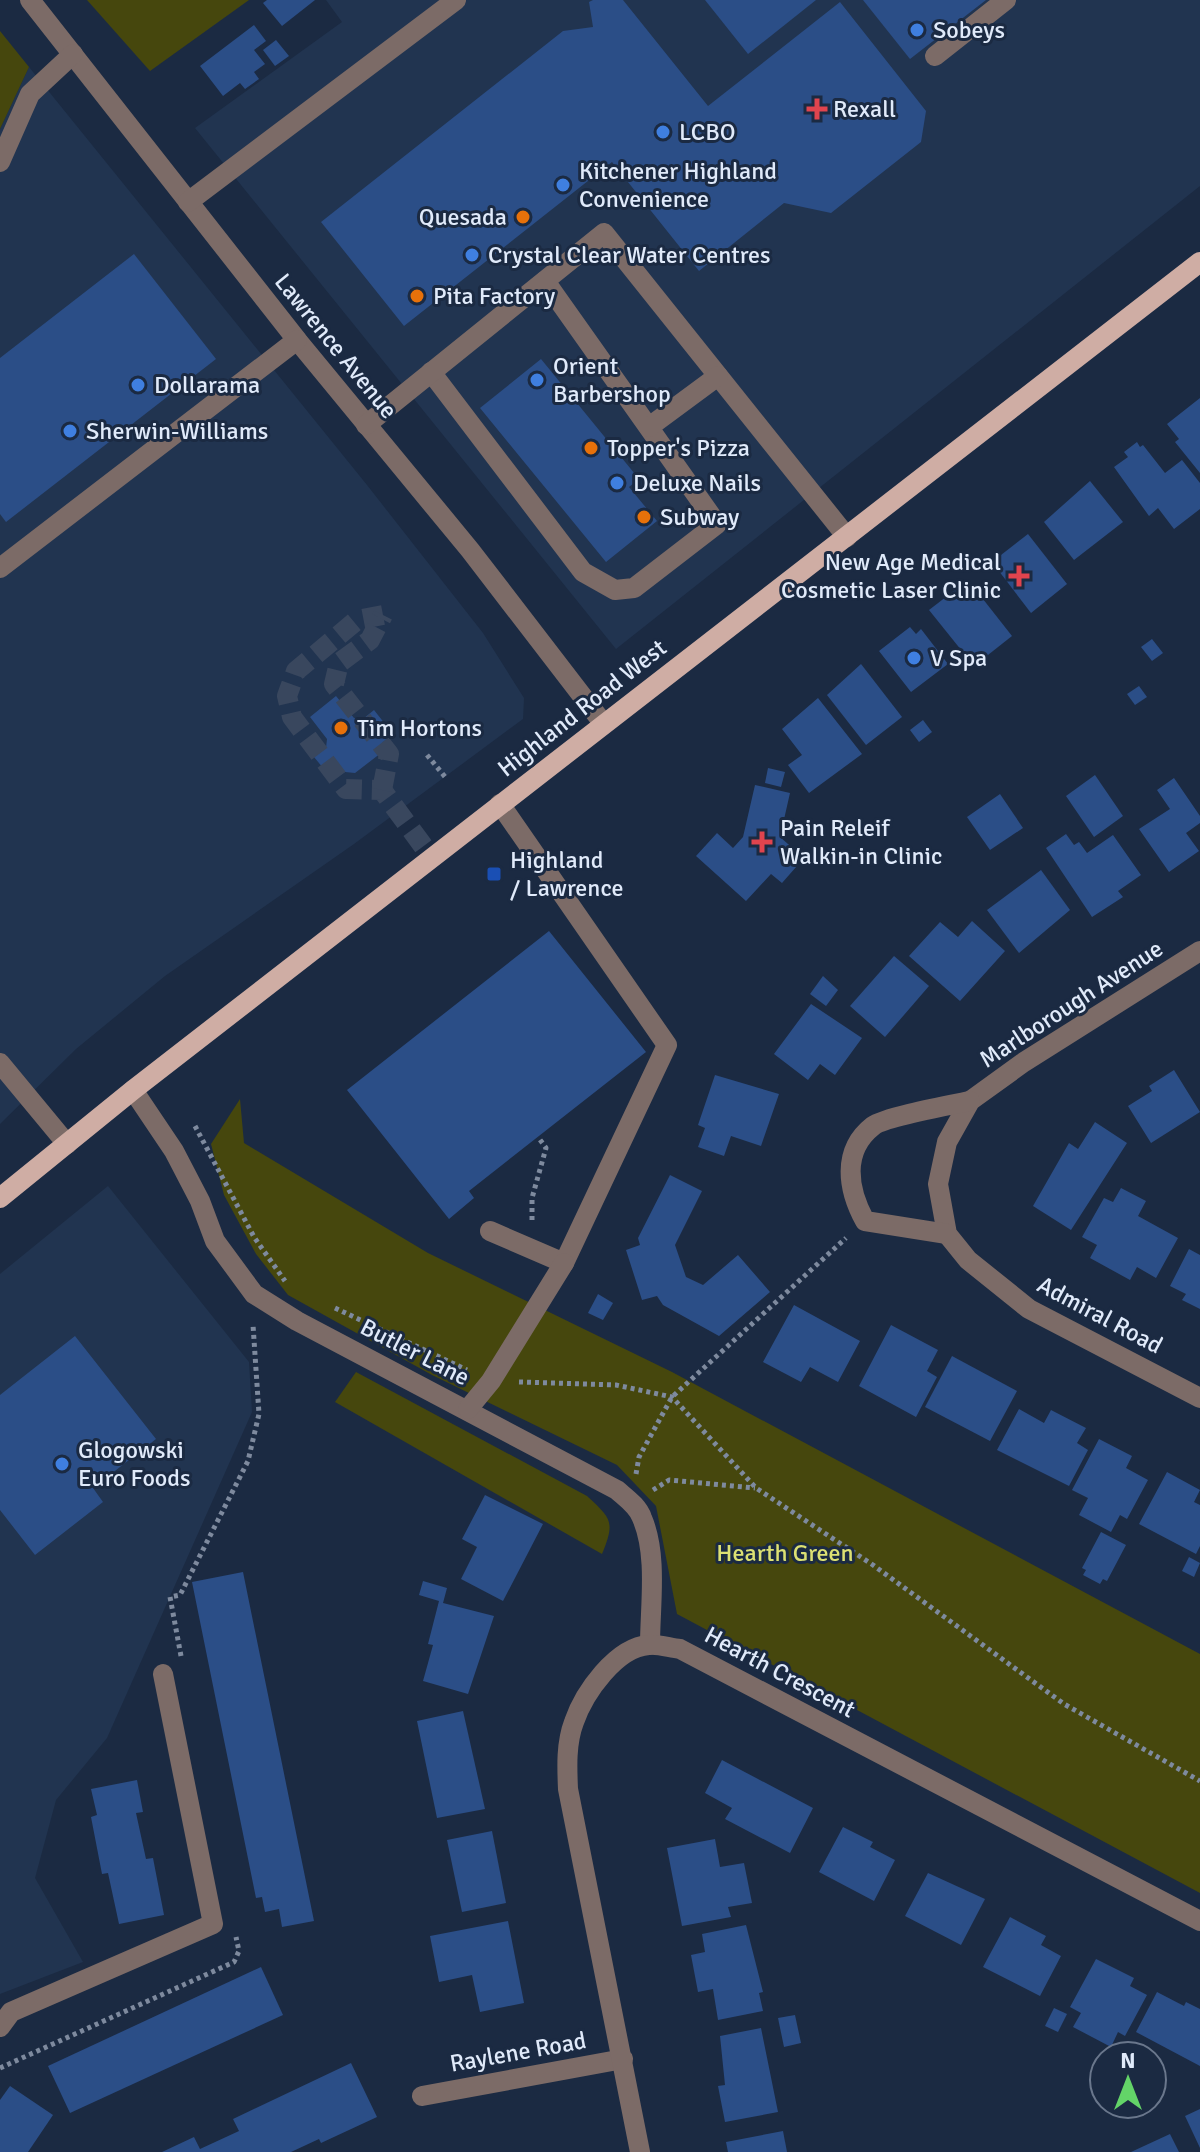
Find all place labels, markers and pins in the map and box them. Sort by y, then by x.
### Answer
place label: Sobeys [933,15,1005,45]
marker: Sobeys [908,21,926,39]
place label: Rexall [833,94,896,124]
marker: Rexall [808,100,826,118]
place label: LCBO [679,117,736,147]
marker: LCBO [654,123,672,141]
place label: Kitchener Highland Convenience [579,156,777,214]
marker: Kitchener Highland Convenience [554,176,572,194]
place label: Quesada [419,202,507,232]
marker: Quesada [514,208,532,226]
place label: Crystal Clear Water Centres [488,240,771,270]
marker: Crystal Clear Water Centres [463,246,481,264]
place label: Pita Factory [433,281,555,311]
marker: Pita Factory [408,287,426,305]
place label: Orient Barbershop [553,351,671,409]
place label: Dollarama [154,370,260,400]
marker: Orient Barbershop [528,371,546,389]
marker: Dollarama [129,376,147,394]
place label: Sherwin-Williams [86,416,268,446]
marker: Sherwin-Williams [61,422,79,440]
place label: Topper's Pizza [607,433,750,463]
marker: Topper's Pizza [582,439,600,457]
place label: Deluxe Nails [633,468,761,498]
marker: Deluxe Nails [608,474,626,492]
place label: Subway [660,502,739,532]
marker: Subway [635,508,653,526]
place label: New Age Medical Cosmetic Laser Clinic [781,547,1001,605]
marker: New Age Medical Cosmetic Laser Clinic [1008,565,1030,587]
place label: V Spa [930,643,987,673]
marker: V Spa [905,649,923,667]
place label: Tim Hortons [357,713,482,743]
marker: Tim Hortons [332,719,350,737]
place label: Pain Releif Walkin-in Clinic [780,813,942,871]
marker: Pain Releif Walkin-in Clinic [751,831,773,853]
place label: Highland / Lawrence [510,845,624,903]
marker: Highland / Lawrence [485,865,503,883]
place label: Glogowski Euro Foods [78,1435,191,1493]
marker: Glogowski Euro Foods [53,1455,71,1473]

